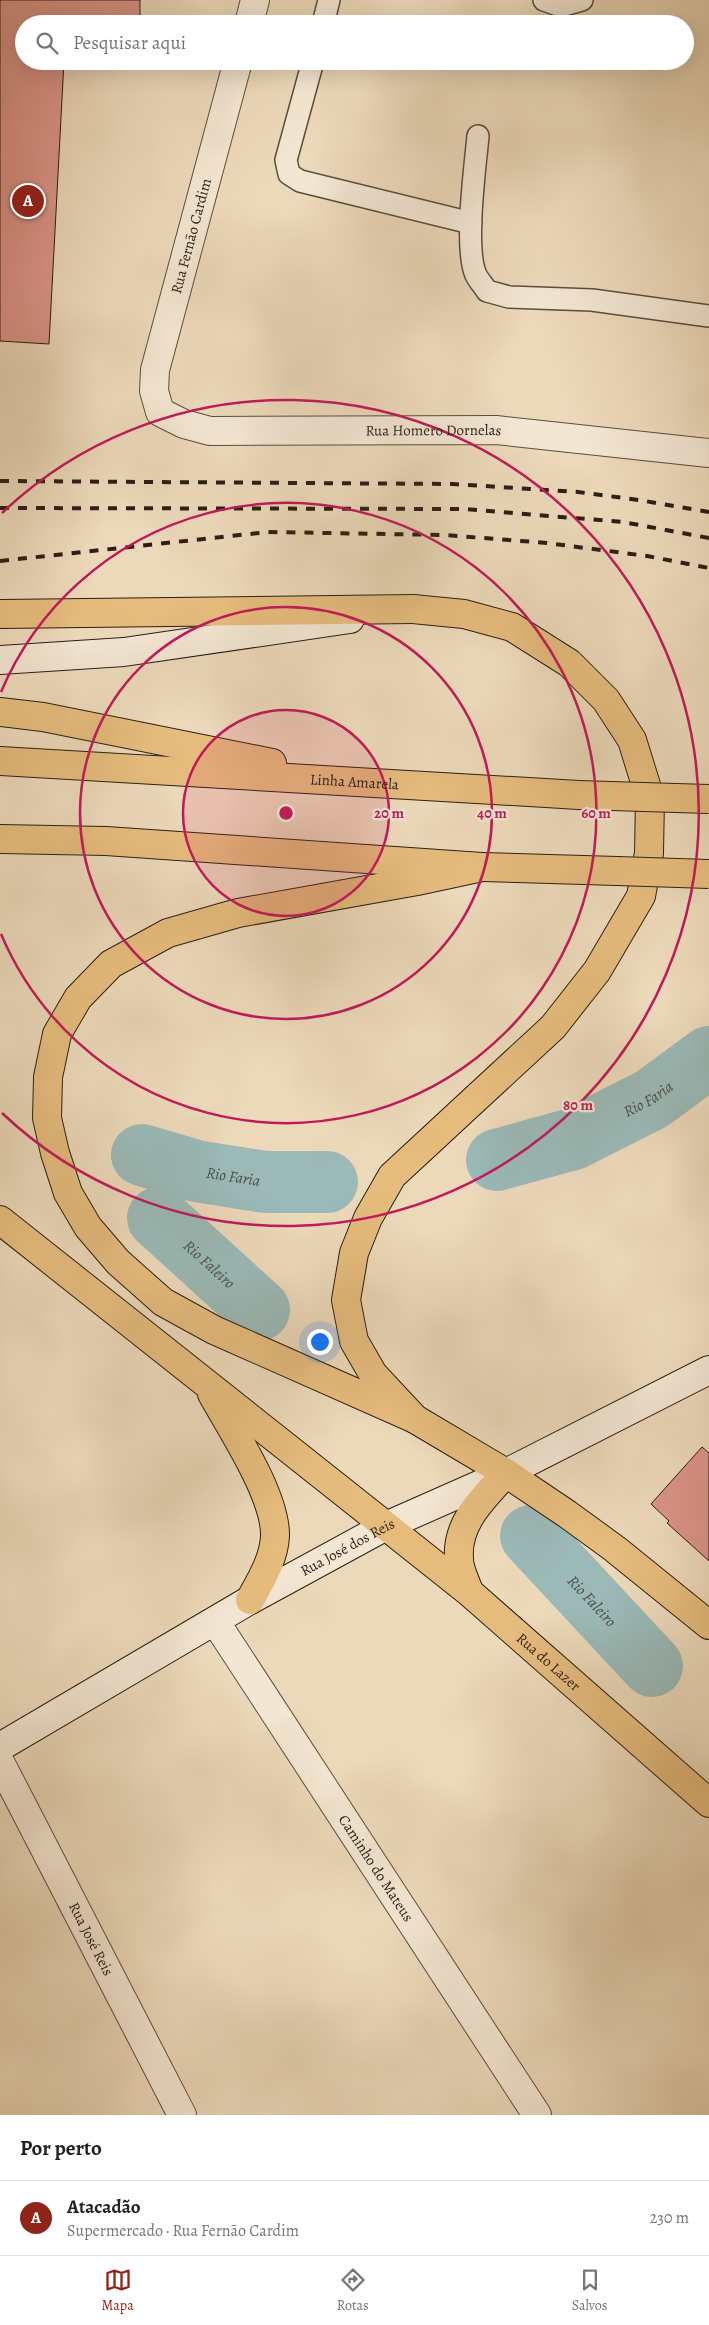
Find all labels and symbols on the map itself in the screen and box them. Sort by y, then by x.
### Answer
street label: Rua Fernão Cardim [166,176,216,296]
pin: A [12,182,44,220]
street label: Rua Homero Dornelas [365,420,503,441]
street label: Linha Amarela [309,769,399,794]
text: 20 m [374,803,404,823]
text: 40 m [477,803,507,823]
text: 60 m [581,803,611,823]
centre of rings [277,804,295,822]
water label: Rio Faria [620,1076,678,1123]
text: 80 m [563,1095,593,1115]
water label: Rio Faria [205,1162,262,1192]
water label: Rio Faleiro [178,1235,240,1294]
your location [307,1329,333,1355]
street label: Rua José dos Reis [297,1513,398,1581]
water label: Rio Faleiro [562,1571,621,1632]
street label: Rua do Lazer [512,1628,585,1696]
street label: Caminho do Mateus [334,1811,418,1925]
street label: Rua José Reis [64,1899,118,1979]

